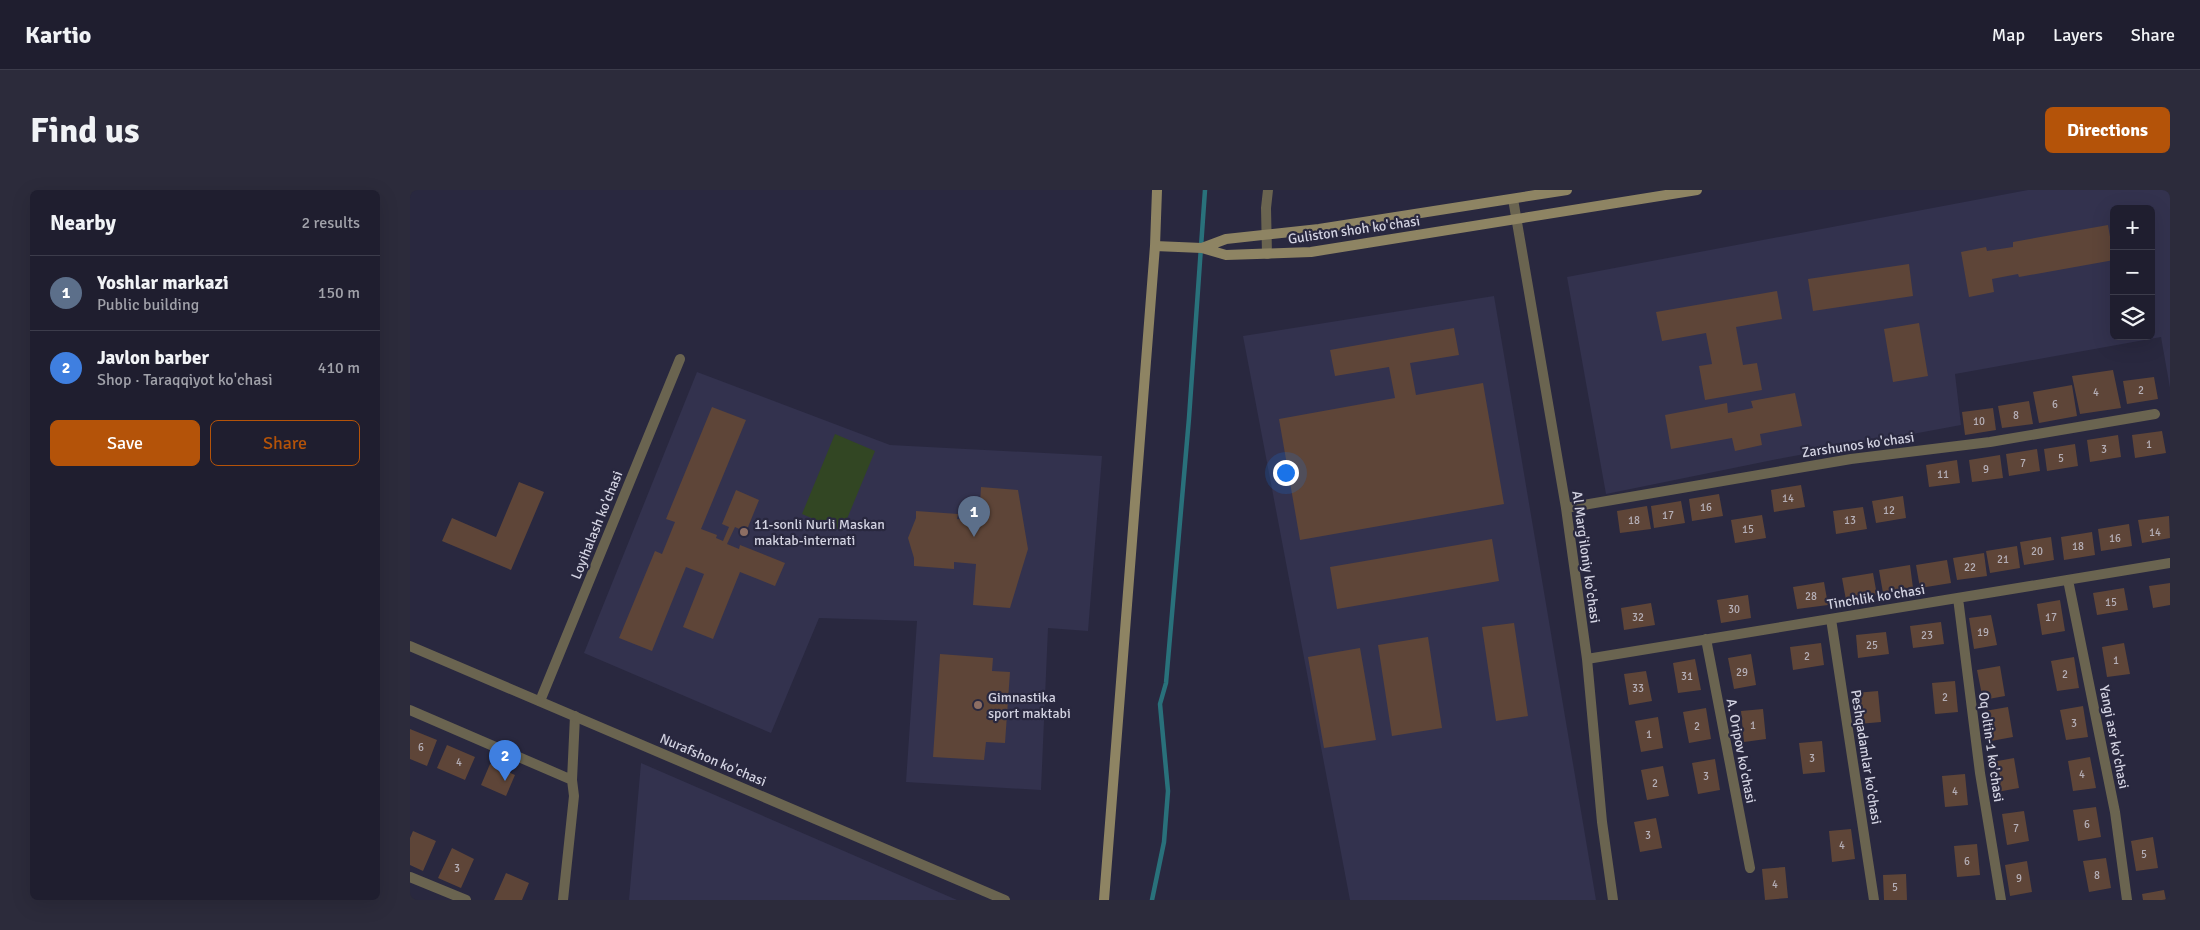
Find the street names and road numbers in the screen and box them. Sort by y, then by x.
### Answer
street label: Guliston shoh ko'chasi [1287,212,1421,248]
street label: Zarshunos ko'chasi [1801,429,1915,461]
street label: Loyihalash ko'chasi [567,468,627,582]
street label: Al Marg'iloniy ko'chasi [1568,490,1604,624]
street label: Tinchlik ko'chasi [1826,581,1926,613]
street label: Yangi asr ko'chasi [2096,684,2132,790]
street label: Peshqadamlar ko'chasi [1847,688,1885,826]
street label: Oq oltin-1 ko'chasi [1975,691,2007,803]
street label: A. Oripov ko'chasi [1723,697,1759,805]
street label: Nurafshon ko'chasi [657,730,769,790]

